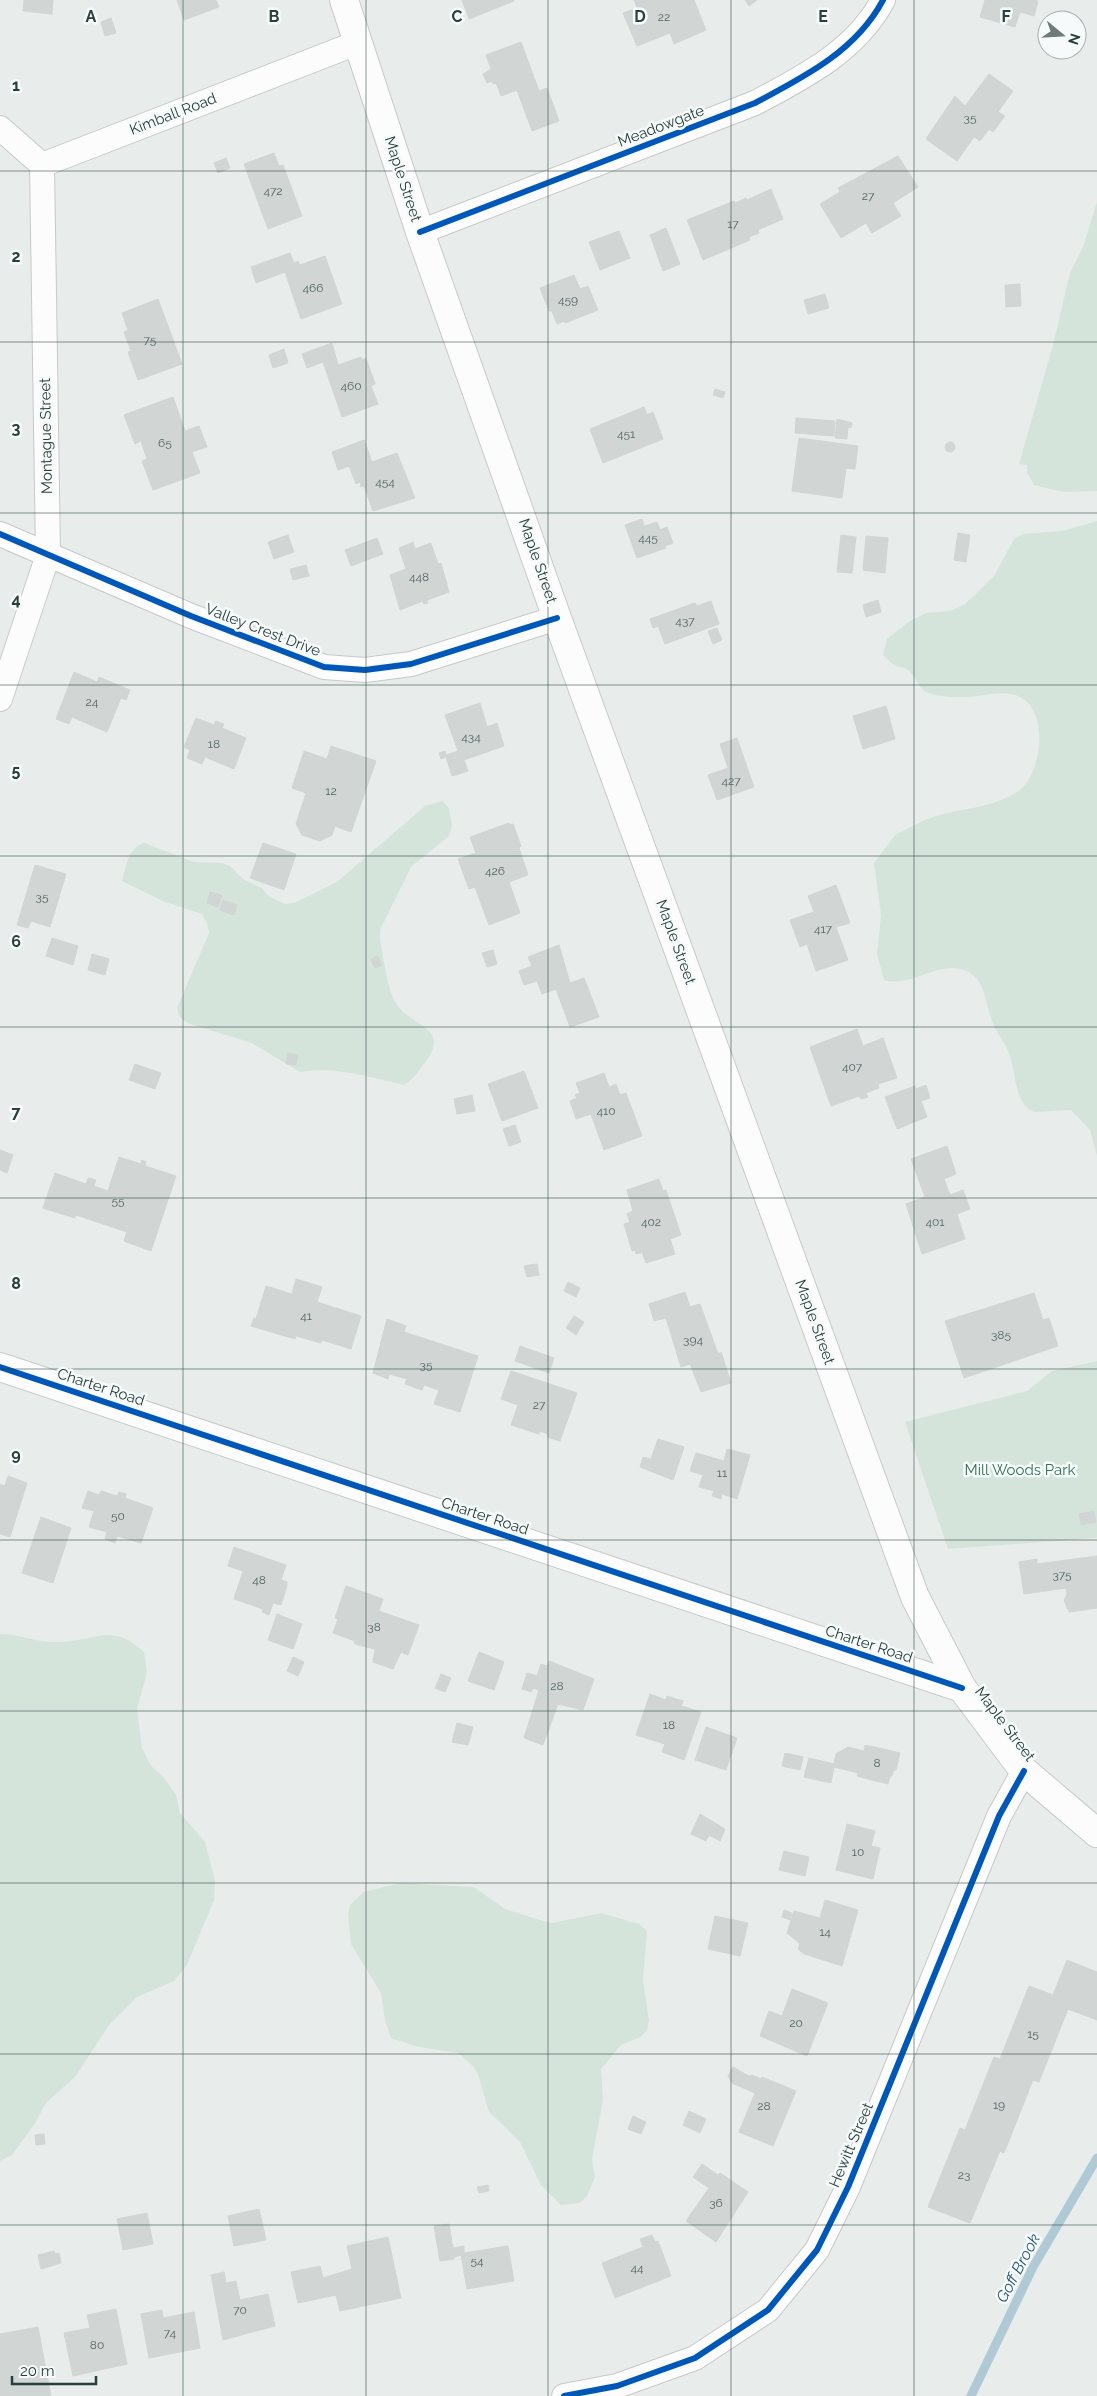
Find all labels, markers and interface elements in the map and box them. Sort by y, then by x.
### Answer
text: A [86,7,97,26]
text: B [269,7,280,26]
text: C [452,7,463,26]
text: D [634,7,646,26]
text: E [818,7,828,26]
text: F [1001,7,1011,26]
house number: 22 [658,10,670,24]
north arrow [1037,10,1087,60]
text: N [1065,31,1084,47]
text: 1 [12,76,20,95]
street label: Kimball Road [127,89,219,139]
street label: Meadowgate [615,101,707,151]
house number: 35 [964,111,977,125]
street label: Maple Street [381,134,425,224]
house number: 472 [263,184,283,198]
house number: 27 [862,189,875,203]
house number: 17 [727,217,739,231]
text: 2 [11,247,21,266]
house number: 466 [302,281,324,295]
house number: 459 [558,293,578,307]
house number: 75 [144,333,157,347]
street label: Montague Street [36,378,56,494]
house number: 460 [340,379,362,393]
text: 3 [12,419,21,438]
house number: 451 [617,427,635,441]
house number: 65 [158,436,172,450]
house number: 454 [375,475,395,489]
street label: Maple Street [515,516,561,606]
house number: 445 [638,531,658,545]
house number: 448 [409,570,429,584]
text: 4 [11,590,21,609]
street label: Valley Crest Drive [203,600,323,660]
house number: 437 [675,614,695,628]
house number: 24 [86,695,99,709]
house number: 434 [461,730,481,744]
house number: 18 [208,737,220,751]
text: 5 [12,761,21,780]
house number: 427 [721,774,741,788]
house number: 12 [325,784,337,798]
house number: 426 [485,864,505,878]
house number: 35 [36,890,49,904]
street label: Maple Street [652,897,700,987]
house number: 417 [814,922,833,936]
text: 6 [11,932,21,951]
house number: 407 [842,1060,863,1074]
text: 7 [12,1103,21,1122]
house number: 410 [596,1104,616,1118]
house number: 55 [111,1194,125,1208]
house number: 402 [641,1215,661,1229]
house number: 401 [925,1215,945,1229]
text: 8 [11,1274,21,1293]
street label: Maple Street [791,1277,839,1367]
house number: 41 [300,1309,312,1323]
house number: 385 [991,1328,1011,1342]
house number: 394 [683,1333,703,1347]
house number: 35 [420,1358,433,1372]
street label: Charter Road [55,1364,147,1410]
house number: 27 [533,1398,546,1412]
text: 9 [11,1445,21,1464]
park label: Mill Woods Park [964,1461,1076,1479]
house number: 11 [717,1466,727,1480]
street label: Charter Road [439,1493,531,1539]
house number: 50 [111,1509,125,1523]
house number: 375 [1052,1568,1072,1582]
house number: 48 [252,1573,266,1587]
house number: 38 [367,1620,381,1634]
street label: Charter Road [823,1621,915,1667]
house number: 28 [550,1679,564,1693]
street label: Maple Street [971,1683,1039,1765]
house number: 18 [663,1718,675,1732]
house number: 8 [873,1756,881,1770]
house number: 10 [852,1845,864,1859]
house number: 14 [819,1925,831,1939]
house number: 20 [789,2016,803,2030]
house number: 15 [1027,2027,1039,2041]
house number: 19 [993,2098,1005,2112]
house number: 28 [757,2099,771,2113]
street label: Hewitt Street [825,2100,877,2190]
house number: 23 [958,2168,970,2182]
house number: 36 [709,2196,723,2210]
water label: Goff Brook [992,2230,1044,2306]
house number: 54 [470,2254,484,2268]
house number: 44 [630,2261,644,2275]
house number: 70 [233,2303,247,2317]
house number: 74 [164,2326,177,2340]
house number: 80 [90,2338,104,2352]
scale bar [12,2354,96,2386]
text: 20 m [20,2362,55,2380]

